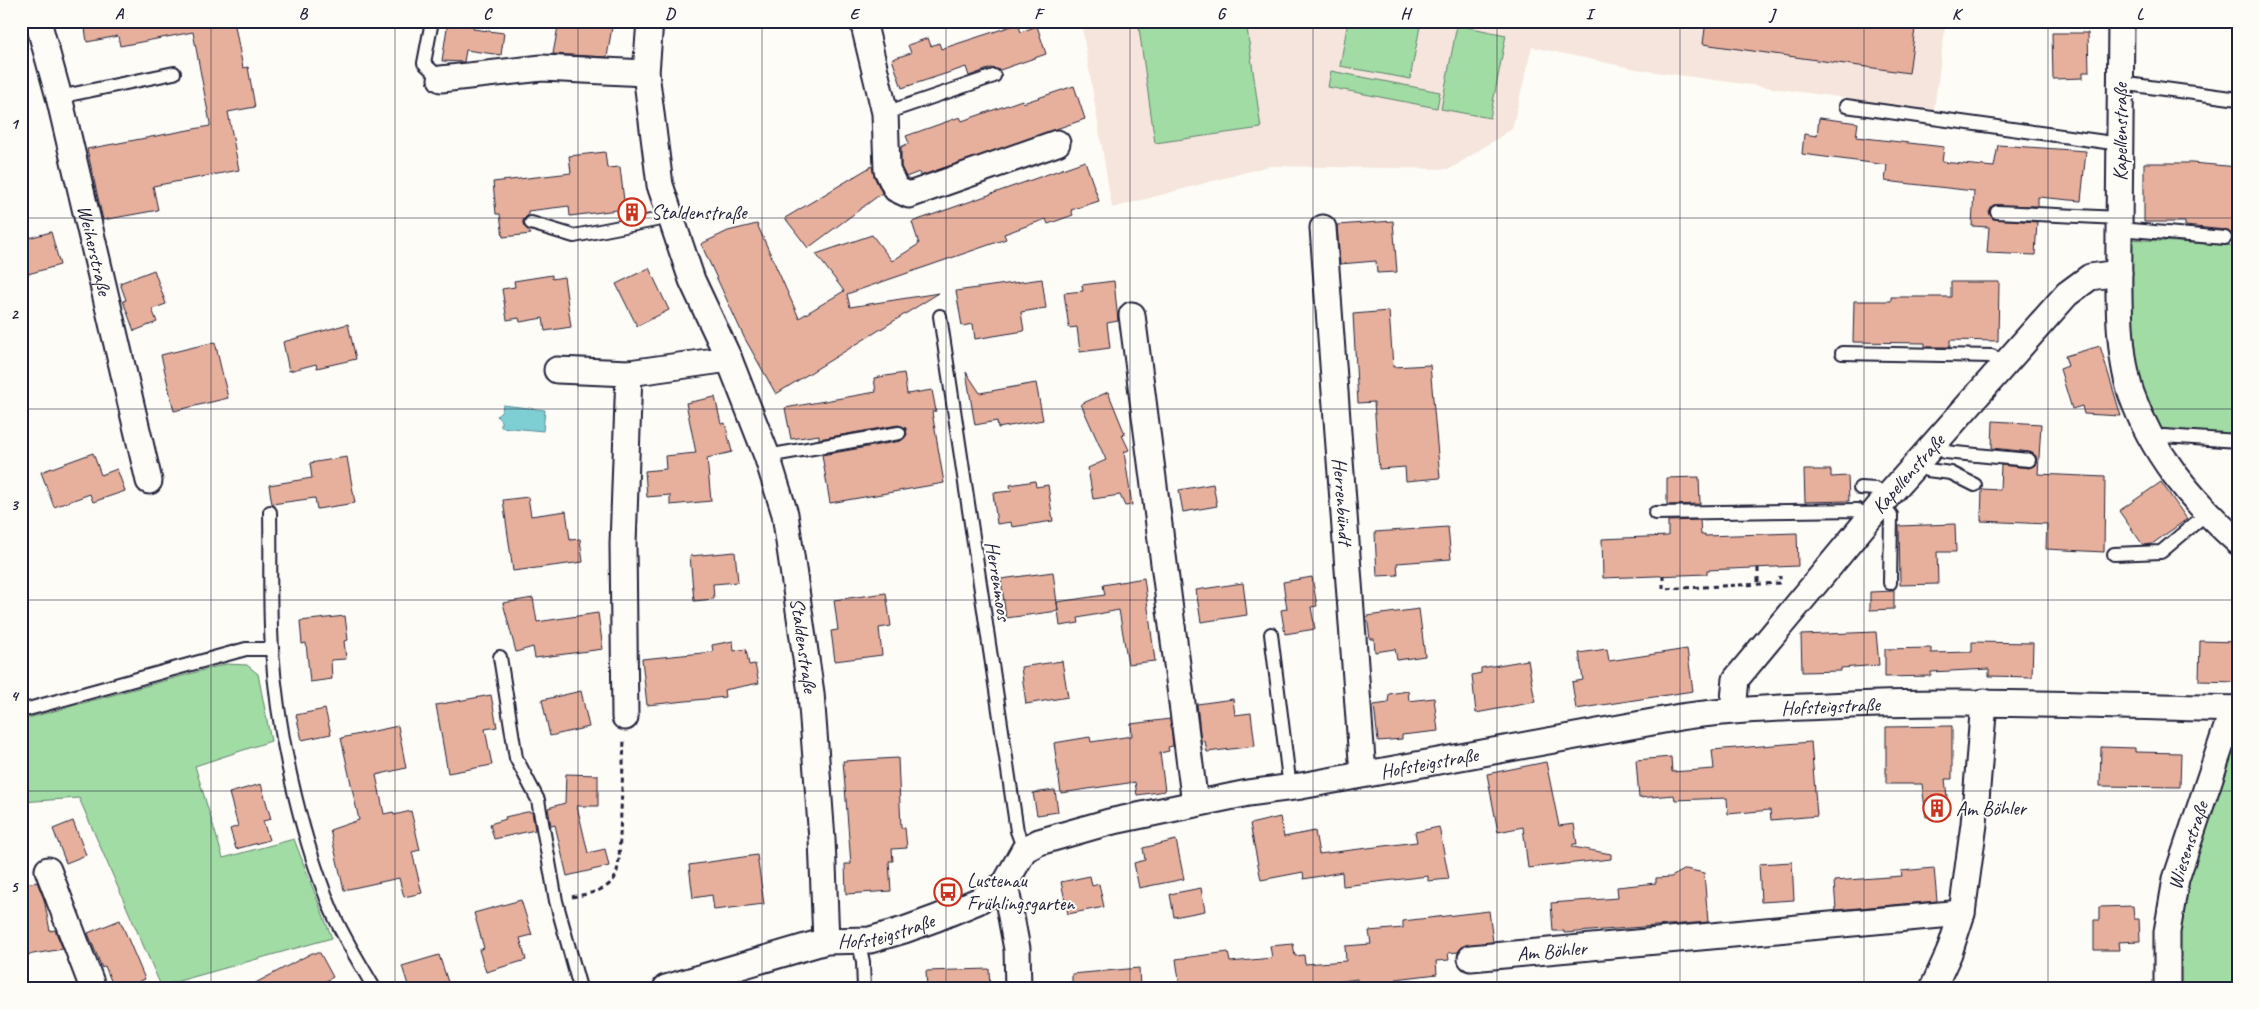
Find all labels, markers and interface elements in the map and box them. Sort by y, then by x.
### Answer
text: A [115,4,125,24]
text: B [299,4,309,24]
text: C [483,4,493,24]
text: D [665,4,676,24]
text: E [850,4,861,24]
text: F [1034,4,1045,24]
text: G [1217,4,1227,24]
text: H [1400,4,1412,24]
text: I [1586,4,1596,24]
text: J [1768,4,1777,24]
text: K [1952,4,1964,24]
text: L [2137,4,2145,24]
street label: Kapellenstraße [2108,82,2133,181]
text: 1 [10,114,19,134]
building icon: Staldenstraße [617,197,647,227]
place label: Staldenstraße [651,200,748,225]
street label: Weiherstraße [72,203,118,299]
text: 2 [10,304,19,324]
street label: Kapellenstraße [1866,427,1951,519]
street label: Herrenbündt [1327,457,1359,549]
text: 3 [10,495,19,515]
street label: Herrenmoos [979,540,1017,625]
street label: Staldenstraße [785,596,824,696]
text: 4 [10,686,19,706]
street label: Hofsteigstraße [1781,691,1882,720]
street label: Hofsteigstraße [1378,741,1481,784]
building icon: Am Böhler [1922,793,1952,823]
place label: Am Böhler [1956,796,2028,821]
street label: Wiesenstraße [2162,797,2214,891]
place label: Lustenau Frühlingsgarten [967,868,1075,916]
text: 5 [11,877,20,897]
bus stop icon: Lustenau Frühlingsgarten [933,877,963,907]
street label: Hofsteigstraße [838,907,939,953]
street label: Am Böhler [1516,935,1589,966]

